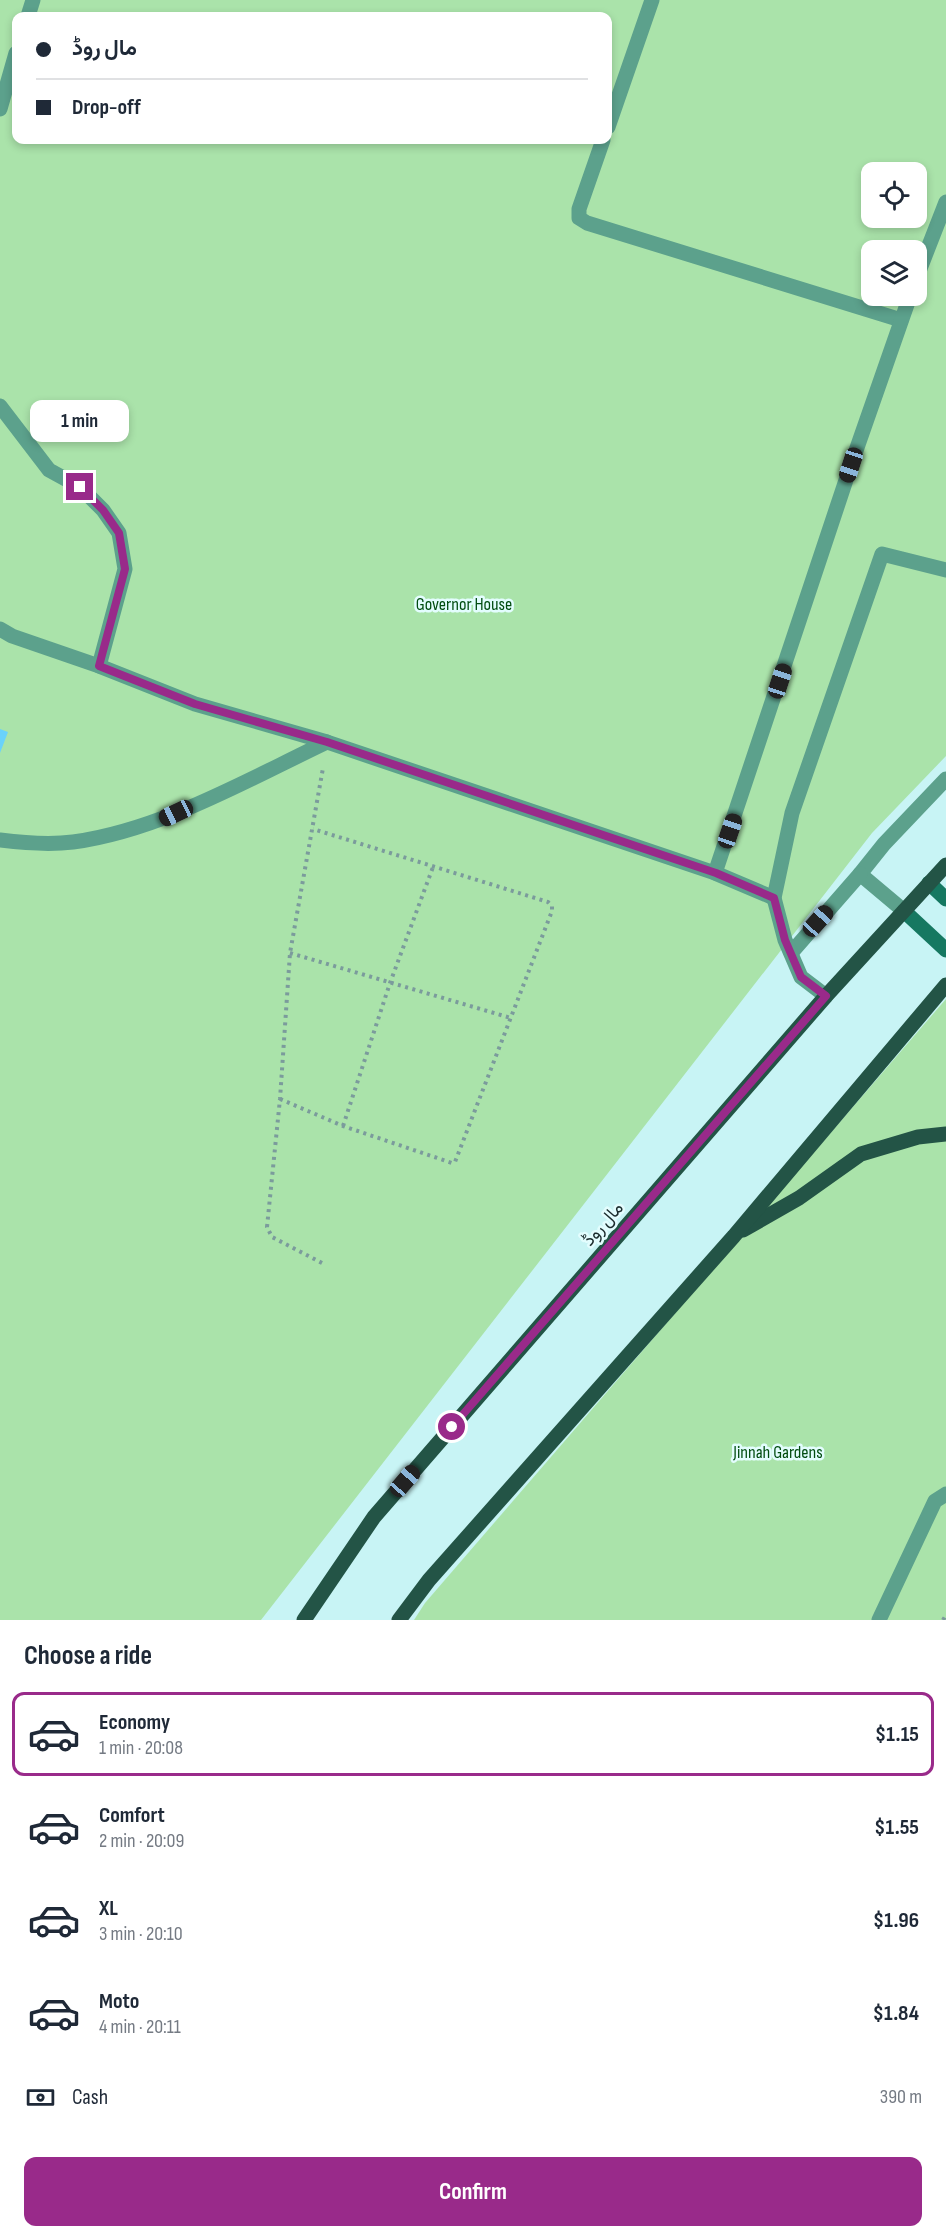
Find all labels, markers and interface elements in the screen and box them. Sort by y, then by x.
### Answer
text: مال روڈ [72,35,137,62]
text: Drop-off [72,94,141,121]
map controls [861,162,927,306]
button: locate [861,162,927,228]
button: layers [861,240,927,306]
callout: 1 min [31,400,130,442]
text: 1 min [61,409,98,433]
car [837,445,865,485]
route end [66,473,93,500]
park label: Governor House [416,594,512,615]
car [766,661,794,701]
car [156,797,196,829]
car [716,811,744,851]
car [799,902,837,940]
street label: مال روڈ [578,1198,628,1250]
route start [438,1413,465,1440]
park label: Jinnah Gardens [732,1442,823,1463]
car [386,1462,424,1500]
text: Choose a ride [24,1640,152,1672]
icon: car [27,1707,81,1761]
text: Economy [99,1709,170,1736]
text: $1.15 [875,1721,919,1748]
text: 1 min · 20:08 [99,1736,183,1760]
icon: car [27,1800,81,1854]
text: Comfort [99,1802,165,1829]
text: $1.55 [874,1814,919,1841]
text: 2 min · 20:09 [99,1829,184,1853]
icon: car [27,1893,81,1947]
text: XL [99,1895,118,1922]
text: $1.96 [873,1907,919,1934]
text: 3 min · 20:10 [99,1922,183,1946]
icon: car [27,1986,81,2040]
text: Moto [99,1988,139,2015]
text: $1.84 [873,2000,919,2027]
text: 4 min · 20:11 [99,2015,181,2039]
icon: cash [24,2081,57,2114]
text: Cash [72,2084,108,2111]
text: 390 m [880,2085,922,2109]
button: Confirm [24,2157,922,2226]

